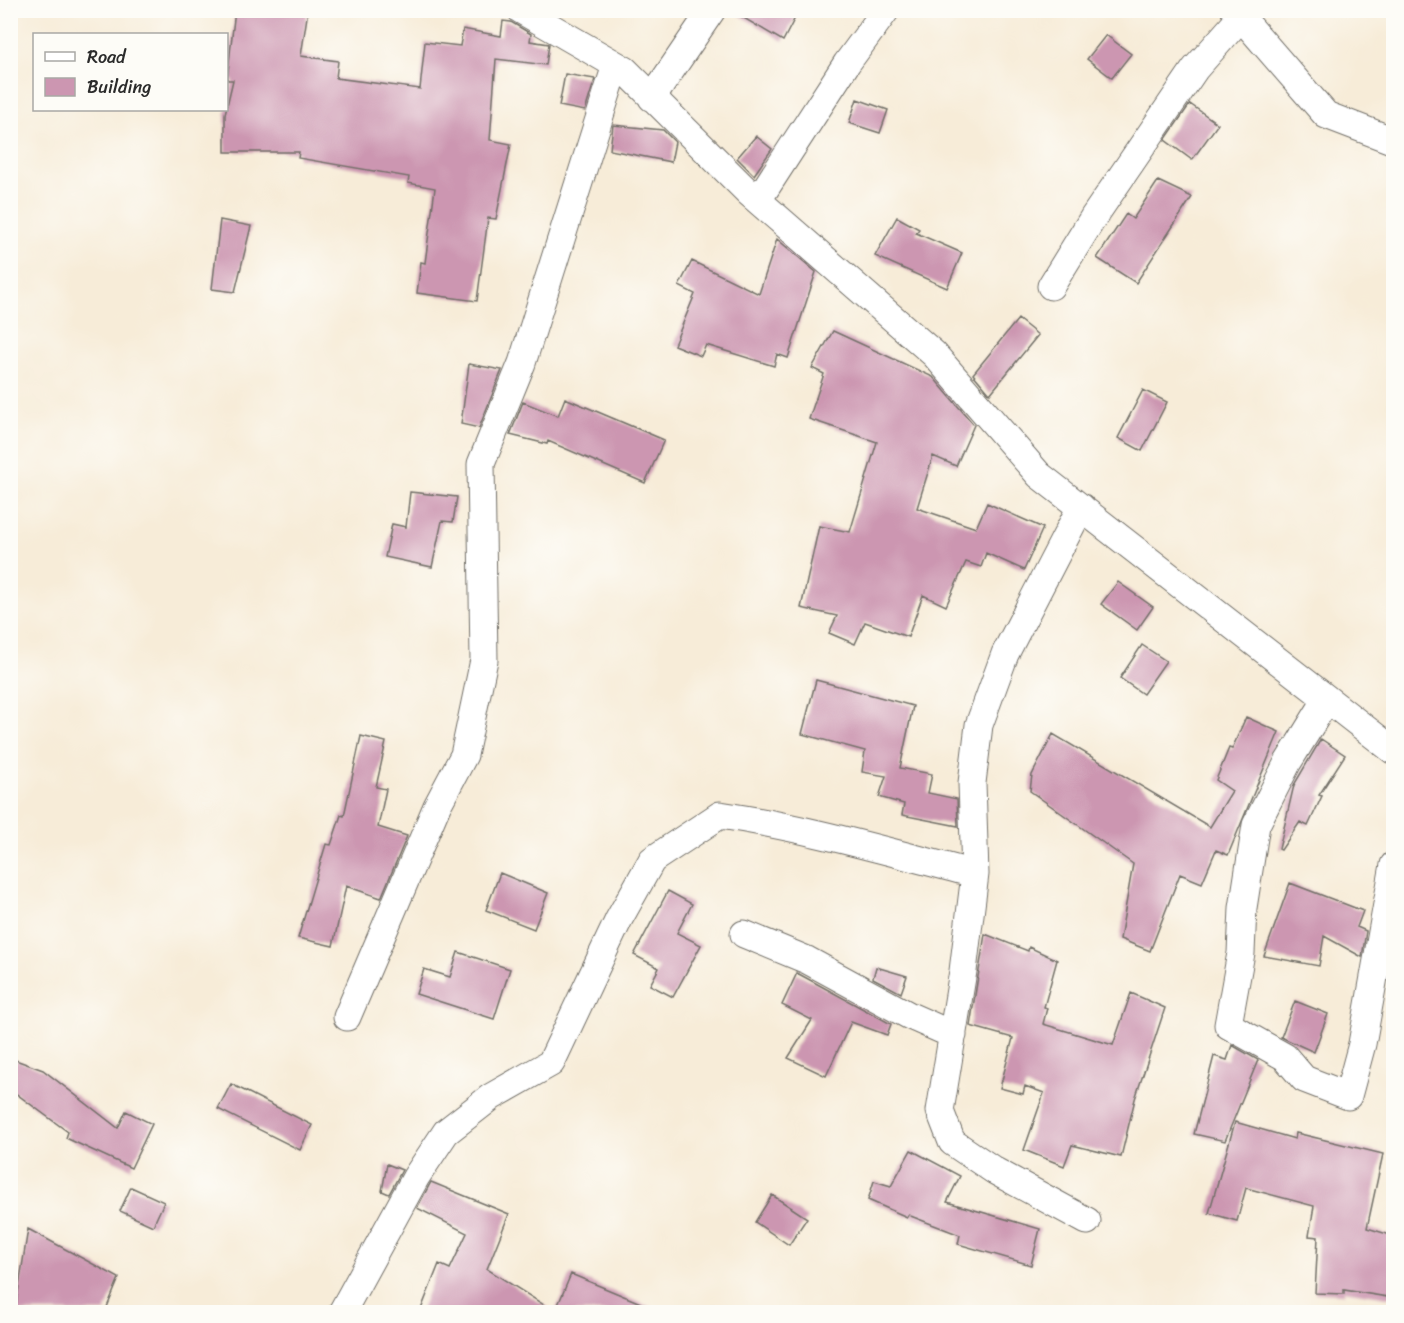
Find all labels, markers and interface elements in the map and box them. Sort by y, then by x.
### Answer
legend [33,33,228,111]
text: Road [87,41,127,73]
text: Building [87,71,151,103]

